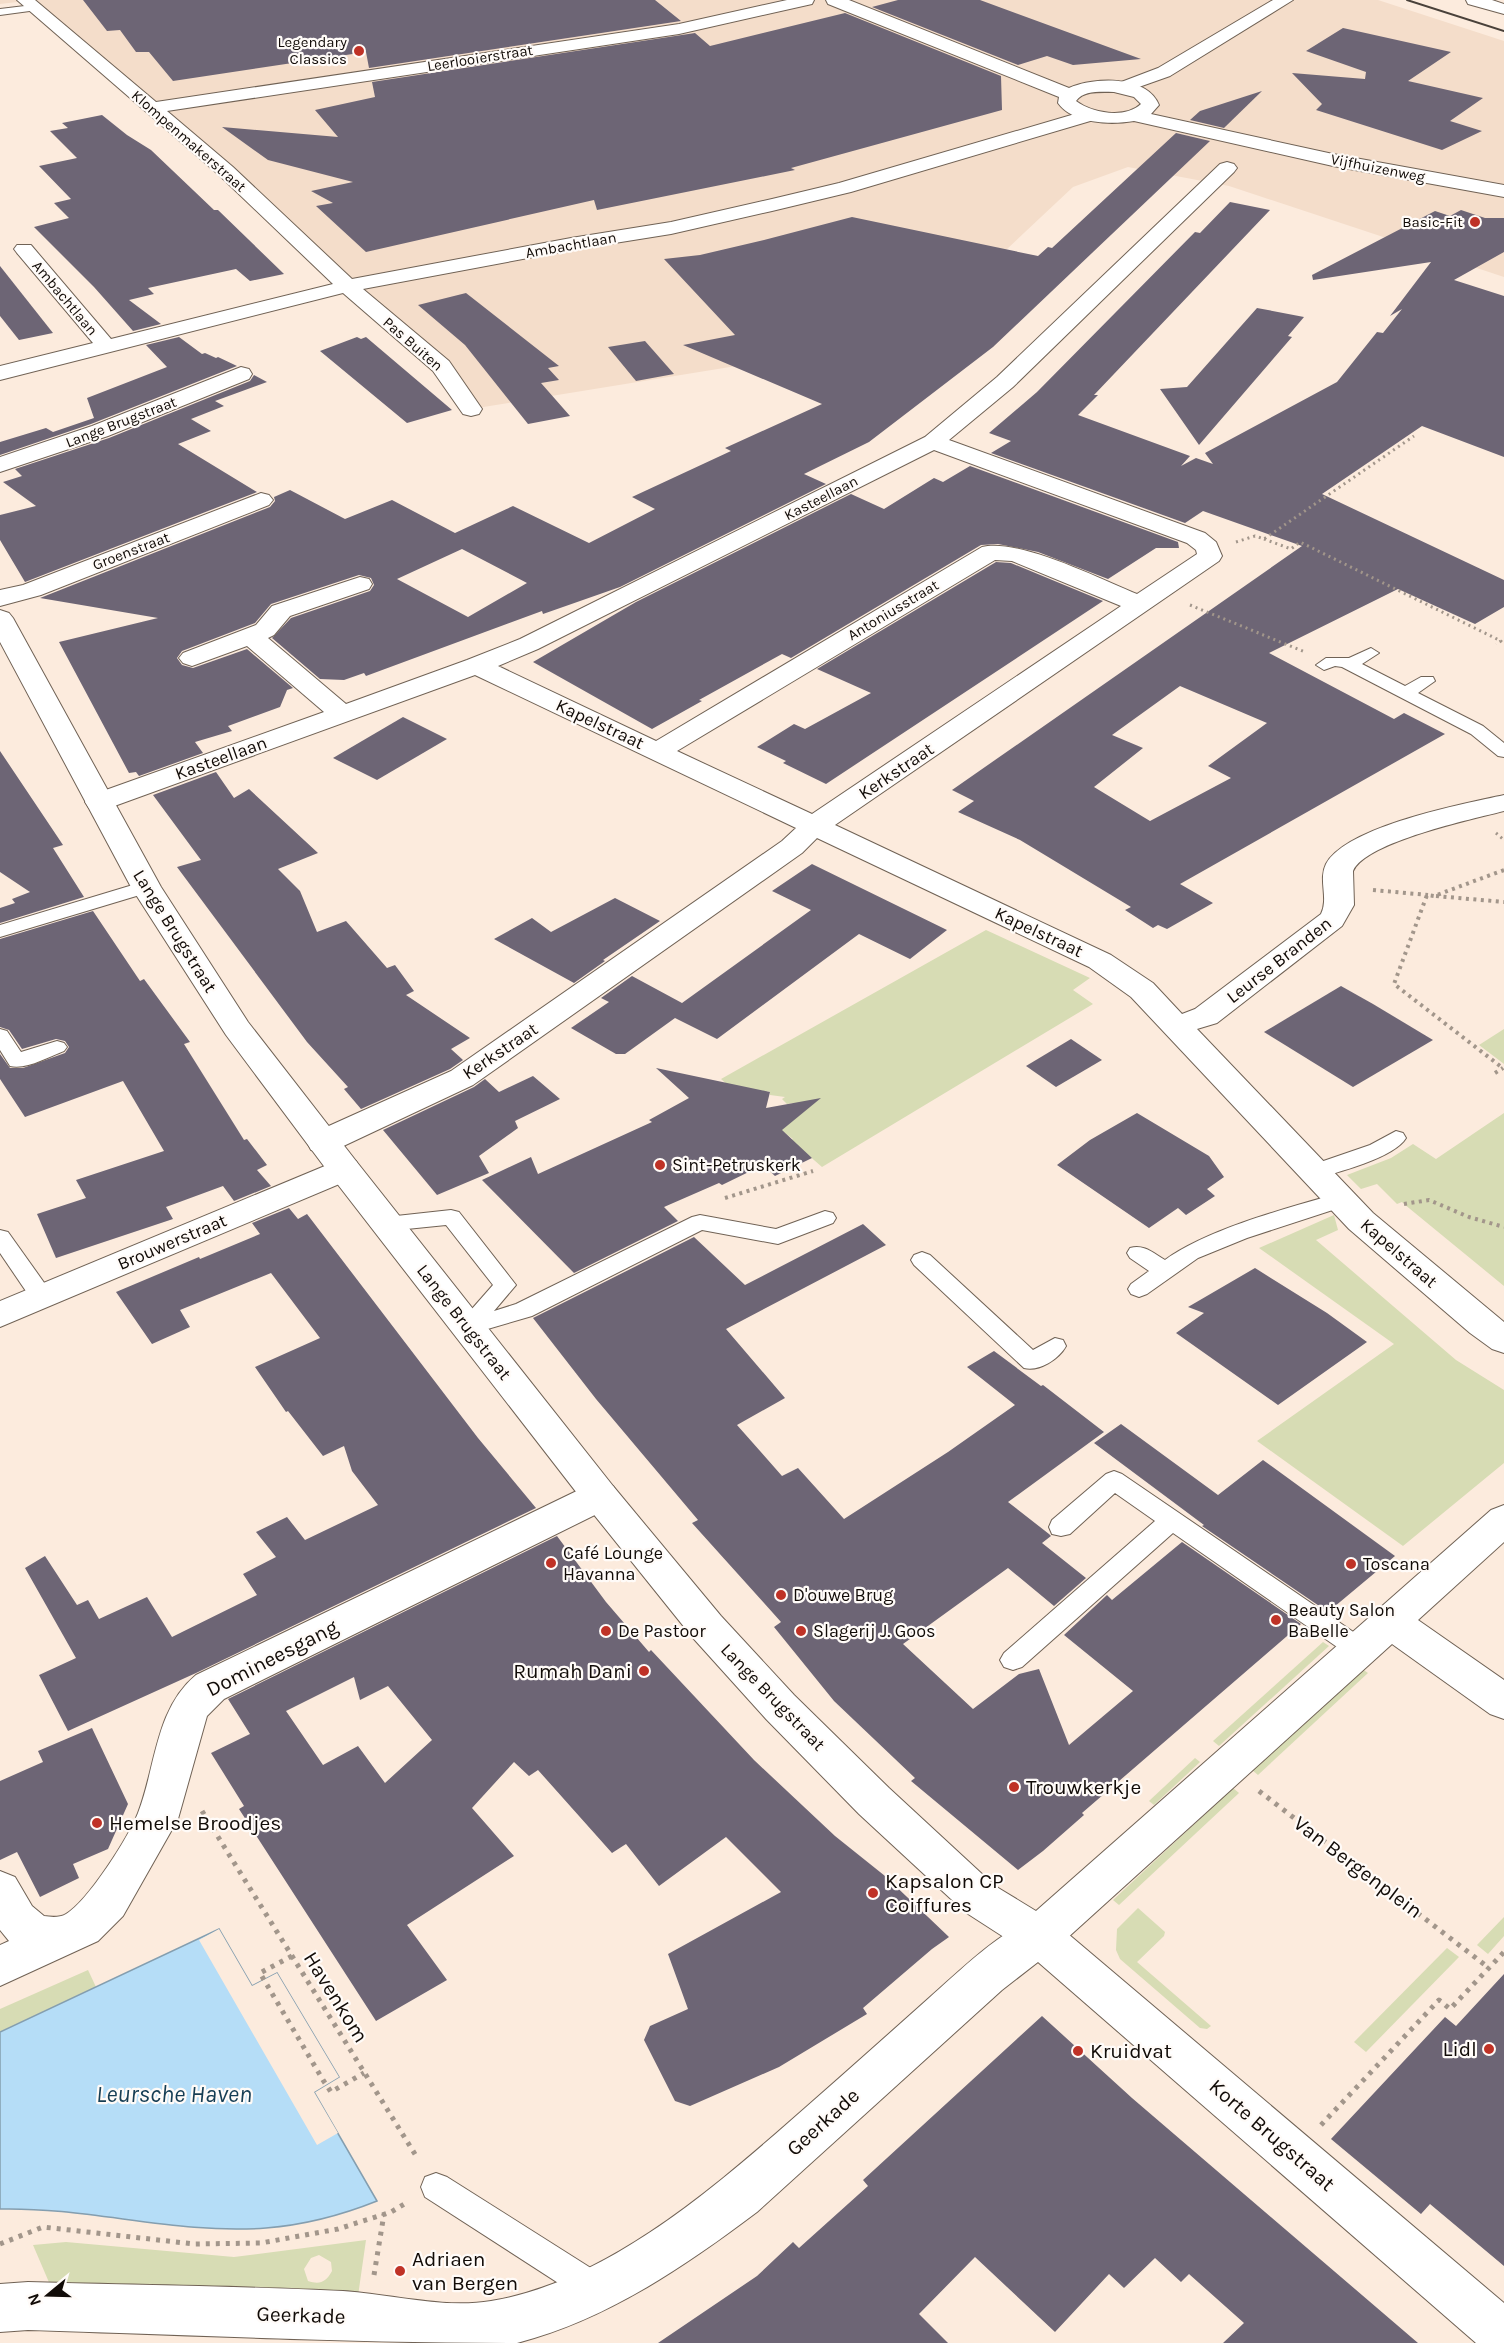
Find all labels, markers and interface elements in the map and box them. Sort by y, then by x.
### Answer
place label: Legendary Classics [278,33,347,68]
street label: Leerlooierstraat [426,41,535,75]
marker: Legendary Classics [352,44,366,58]
street label: Klompenmakerstraat [128,86,250,196]
street label: Vijfhuizenweg [1329,150,1427,186]
place label: Basic-Fit [1402,213,1463,231]
marker: Basic-Fit [1468,215,1482,229]
street label: Ambachtlaan [524,228,618,262]
street label: Ambachtlaan [29,257,101,339]
street label: Pas Buiten [379,313,447,375]
street label: Lange Brugstraat [63,392,179,451]
street label: Kasteellaan [781,472,861,524]
street label: Groenstraat [90,528,172,574]
street label: Antoniusstraat [844,576,942,644]
street label: Kapelstraat [552,694,648,754]
street label: Kasteellaan [172,731,270,785]
street label: Kerkstraat [854,738,938,804]
street label: Lange Brugstraat [128,865,222,997]
street label: Kapelstraat [991,902,1087,962]
street label: Leurse Branden [1222,912,1336,1008]
street label: Kerkstraat [458,1018,542,1084]
place label: Sint-Petruskerk [672,1154,801,1176]
marker: Sint-Petruskerk [653,1158,667,1172]
street label: Brouwerstraat [114,1209,230,1275]
street label: Kapelstraat [1356,1214,1442,1293]
street label: Lange Brugstraat [412,1260,516,1384]
place label: Café Lounge Havanna [563,1542,663,1585]
place label: Toscana [1363,1553,1430,1575]
marker: Café Lounge Havanna [544,1556,558,1570]
marker: Toscana [1344,1557,1358,1571]
place label: D'ouwe Brug [793,1584,893,1606]
marker: D'ouwe Brug [774,1588,788,1602]
place label: Beauty Salon BaBelle [1288,1599,1395,1642]
marker: Beauty Salon BaBelle [1269,1613,1283,1627]
street label: Domineesgang [202,1614,342,1701]
place label: De Pastoor [618,1620,706,1642]
place label: Slagerij J. Goos [813,1620,936,1642]
marker: De Pastoor [599,1624,613,1638]
marker: Slagerij J. Goos [794,1624,808,1638]
street label: Lange Brugstraat [716,1639,830,1755]
place label: Rumah Dani [513,1659,632,1683]
marker: Rumah Dani [637,1664,651,1678]
place label: Trouwkerkje [1026,1775,1141,1799]
marker: Trouwkerkje [1007,1780,1021,1794]
place label: Hemelse Broodjes [109,1811,281,1835]
street label: Van Bergenplein [1289,1811,1427,1923]
marker: Hemelse Broodjes [90,1816,104,1830]
place label: Kapsalon CP Coiffures [885,1869,1004,1917]
marker: Kapsalon CP Coiffures [866,1886,880,1900]
street label: Havenkom [299,1947,373,2047]
place label: Lidl [1443,2037,1477,2061]
place label: Kruidvat [1090,2039,1172,2063]
marker: Lidl [1482,2042,1496,2056]
marker: Kruidvat [1071,2044,1085,2058]
street label: Korte Brugstraat [1204,2074,1340,2196]
water label: Leursche Haven [96,2080,252,2108]
street label: Geerkade [782,2083,864,2161]
place label: Adriaen van Bergen [412,2247,518,2295]
marker: Adriaen van Bergen [393,2264,407,2278]
north arrow [18,2265,78,2325]
text: N [23,2291,45,2308]
street label: Geerkade [256,2301,346,2329]

